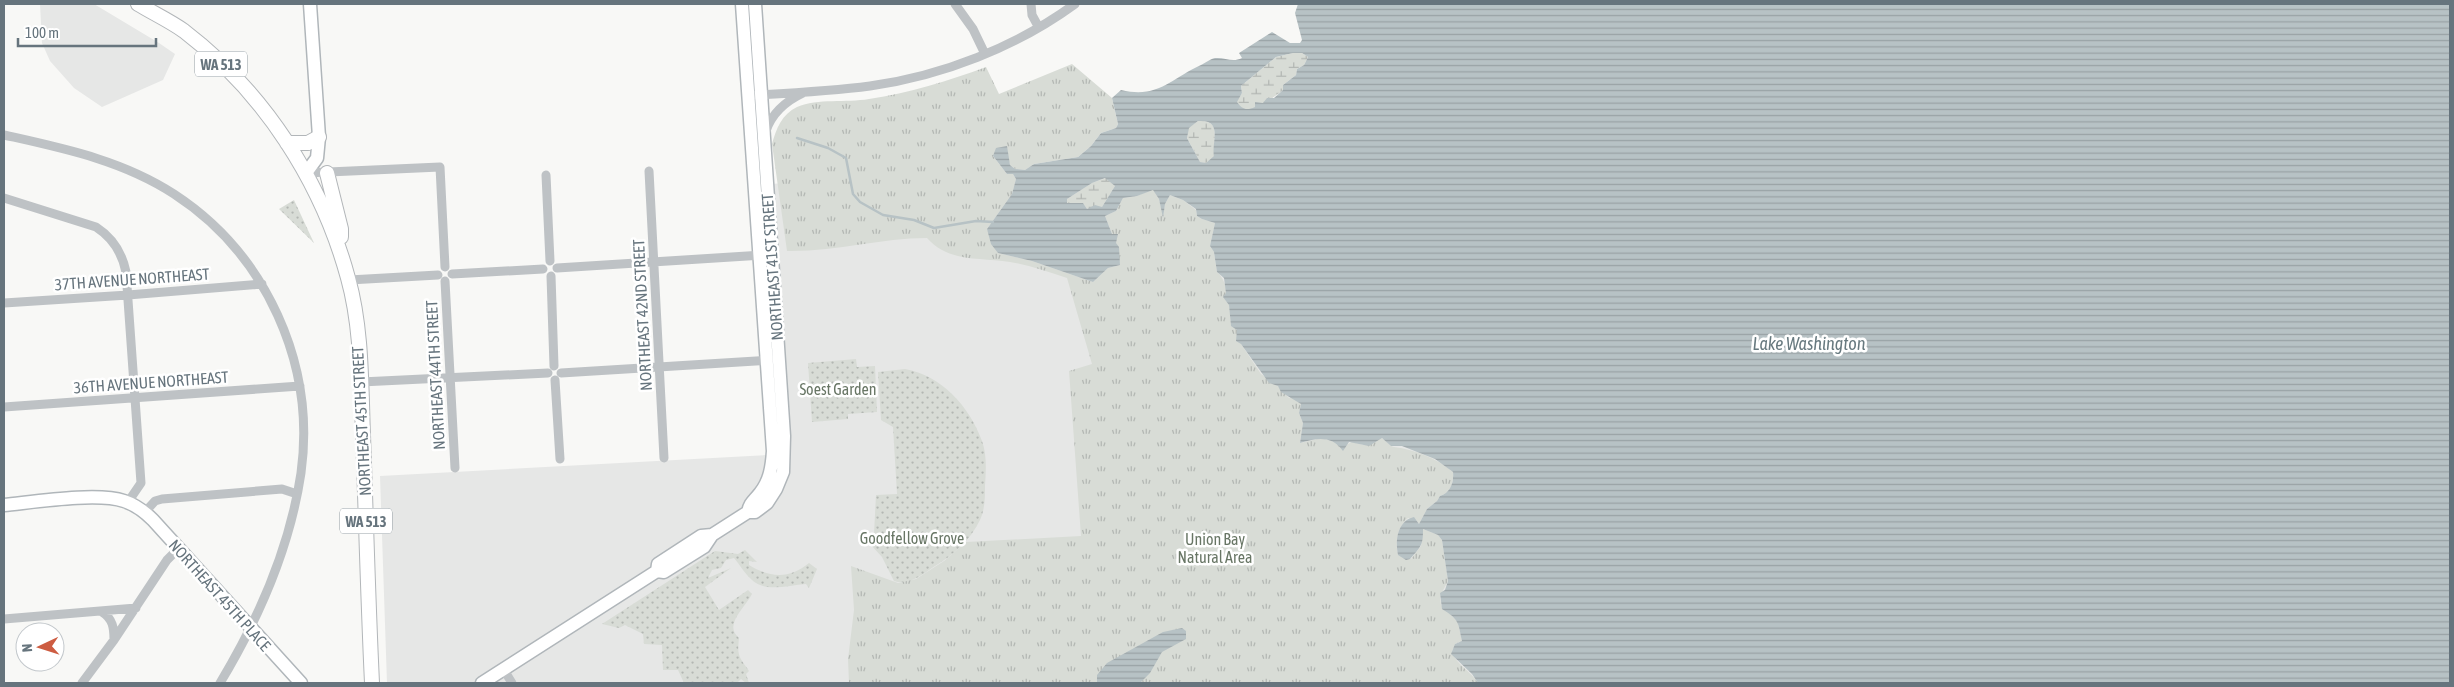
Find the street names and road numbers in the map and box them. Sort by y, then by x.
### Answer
road number: WA 513 [195,52,247,76]
street label: NORTHEAST 41ST STREET [758,193,786,341]
street label: NORTHEAST 42ND STREET [629,239,655,391]
street label: 37TH AVENUE NORTHEAST [54,265,210,293]
street label: NORTHEAST 44TH STREET [422,300,448,450]
street label: NORTHEAST 45TH STREET [348,346,374,496]
street label: 36TH AVENUE NORTHEAST [73,368,229,396]
road number: WA 513 [340,508,392,534]
street label: NORTHEAST 45TH PLACE [165,536,275,654]

